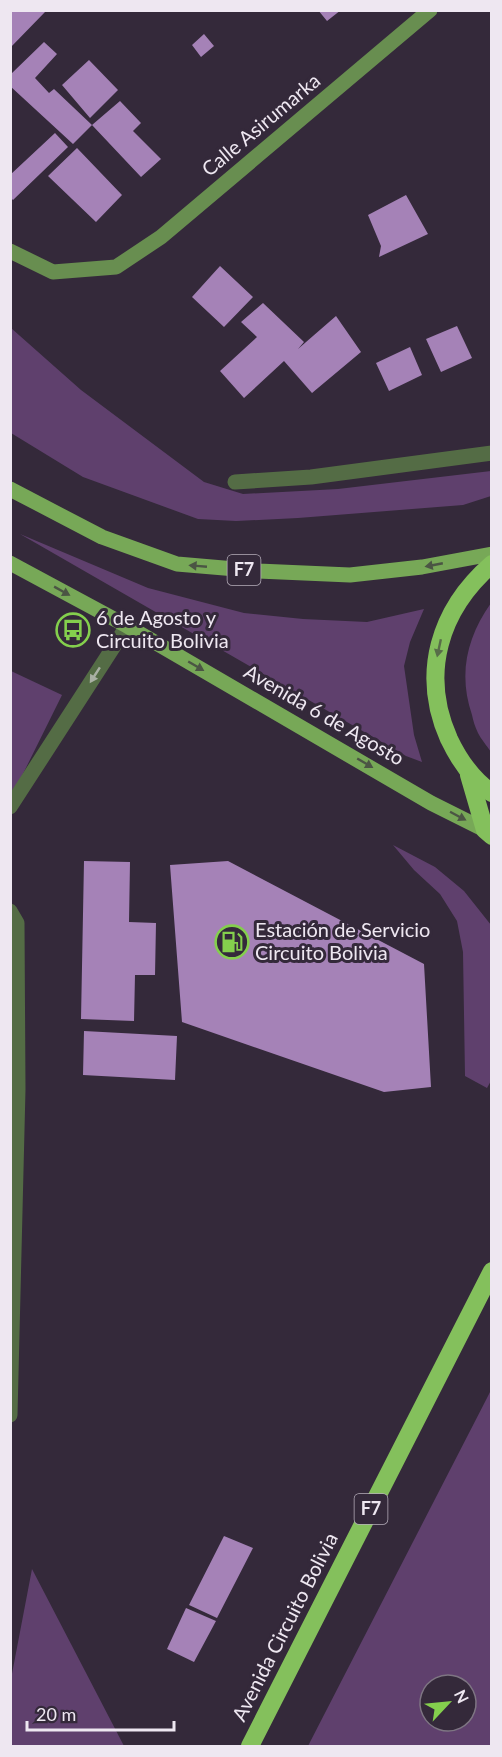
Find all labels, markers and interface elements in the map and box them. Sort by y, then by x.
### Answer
street label: Calle Asirumarka [196,68,324,181]
road number: F7 [228,555,260,585]
one-way arrow [188,561,207,571]
one-way arrow [424,561,443,570]
one-way arrow [54,586,71,596]
place label: 6 de Agosto y Circuito Bolivia [96,605,229,652]
bus stop icon: 6 de Agosto y Circuito Bolivia [55,612,91,648]
one-way arrow [434,638,443,657]
street label: Avenida 6 de Agosto [240,659,409,770]
one-way arrow [188,661,205,671]
one-way arrow [90,667,101,684]
one-way arrow [357,758,373,769]
one-way arrow [449,811,467,821]
place label: Estación de Servicio Circuito Bolivia [255,917,430,964]
fuel station icon: Estación de Servicio Circuito Bolivia [214,924,250,960]
road number: F7 [354,1494,388,1524]
street label: Avenida Circuito Bolivia [226,1528,342,1725]
north arrow [418,1673,478,1733]
text: N [451,1687,473,1706]
scale bar [27,1694,174,1732]
text: 20 m [36,1703,76,1725]

